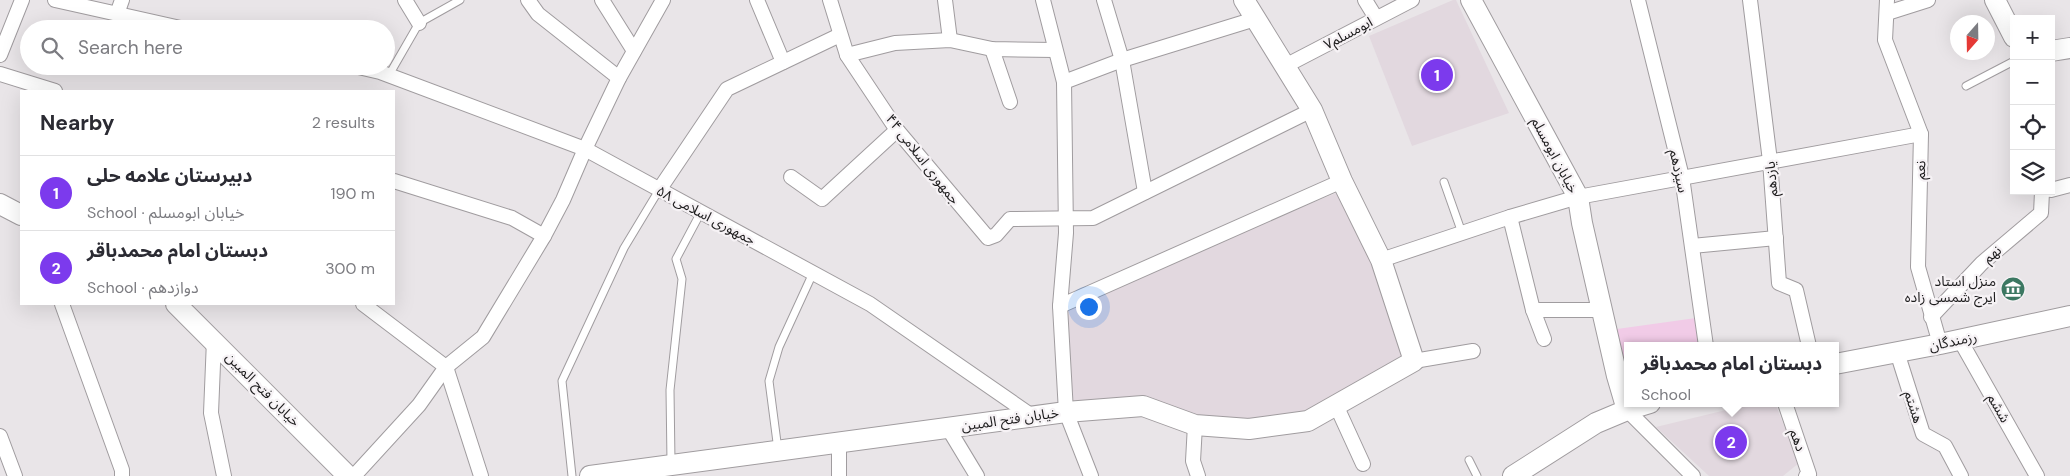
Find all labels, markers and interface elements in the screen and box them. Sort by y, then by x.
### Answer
street label: ابومسلم۷ [1320,13,1377,55]
north arrow [1950,15,1995,60]
map controls [2010,15,2055,195]
button: + [2010,15,2055,60]
search box [20,20,395,75]
icon: search [38,34,66,62]
text: Search here [78,35,183,60]
pin: 1 [1421,56,1453,94]
button: − [2010,60,2055,105]
button: locate [2010,105,2055,150]
text: Nearby [40,109,114,137]
street label: جمهوری اسلامی ۴۴ [882,110,964,208]
text: 2 results [312,112,375,133]
street label: خیابان ابومسلم [1526,114,1583,197]
street label: سیزدهم [1664,148,1692,195]
button: layers [2010,150,2055,195]
street label: یازدهم [1760,160,1784,197]
street label: نعم [1911,160,1931,180]
text: دبیرستان علامه حلی [87,163,252,188]
street label: جمهوری اسلامی ۵۸ [653,181,759,249]
text: 1 [53,183,59,204]
text: 190 m [331,183,375,204]
text: School · خیابان ابومسلم [87,202,245,223]
text: دبستان امام محمدباقر [87,238,268,263]
street label: نهم [1979,241,2006,268]
text: 2 [51,258,61,279]
text: 300 m [325,258,375,279]
place label: منزل استاد ایرج شمسى زاده [1905,272,1996,308]
museum icon: منزل استاد ایرج شمسى زاده [2000,276,2026,302]
text: School · دوازدهم [87,277,199,298]
your location [1076,294,1102,320]
street label: رزمندگان [1927,327,1979,355]
popup [1624,342,1839,407]
street label: خیابان فتح المبین [220,348,304,432]
text: دبستان امام محمدباقر [1641,351,1822,376]
text: School [1641,384,1691,405]
street label: هشتم [1898,389,1928,426]
street label: ششم [1982,390,2014,427]
street label: خیابان فتح المبین [960,403,1060,437]
pin: 2 [1715,423,1747,461]
street label: دهم [1784,426,1810,455]

